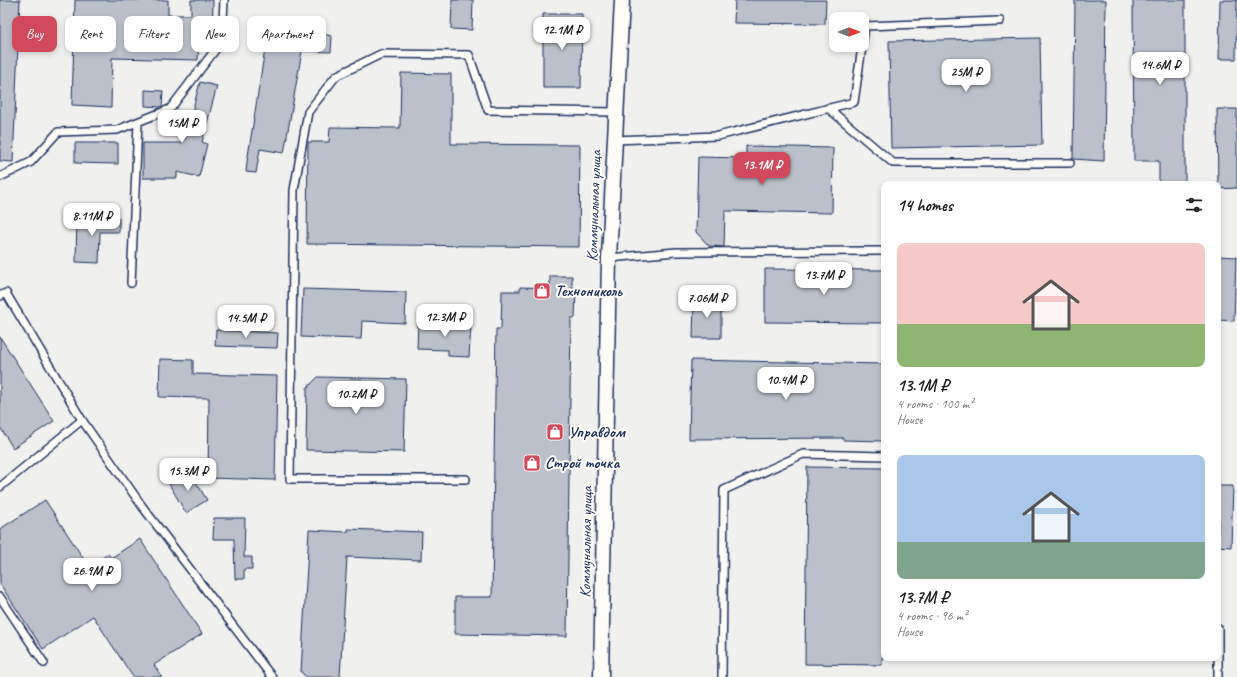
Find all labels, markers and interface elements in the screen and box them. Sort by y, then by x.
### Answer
north arrow [829,12,869,52]
map controls [829,12,869,52]
chip: Buy [12,16,57,52]
chip: Rent [65,16,116,52]
chip: Filters [124,16,183,52]
chip: New [191,16,239,52]
chip: Apartment [247,16,326,52]
pin: 12.1M ₽ [525,17,599,51]
text: 12.1M ₽ [542,22,582,38]
pin: 14.6M ₽ [1123,52,1197,86]
text: 14.6M ₽ [1140,57,1180,73]
pin: 25M ₽ [938,59,994,93]
text: 25M ₽ [951,64,981,80]
pin: 15M ₽ [154,110,210,144]
text: 15M ₽ [167,115,197,131]
street label: Коммунальная улица [582,149,606,262]
pin: 13.1M ₽ [725,152,799,186]
text: 13.1M ₽ [742,157,782,173]
icon: filters [1183,194,1205,216]
text: 14 homes [897,195,953,216]
pin: 8.11M ₽ [55,203,129,237]
text: 8.11M ₽ [72,208,112,224]
pin: 13.7M ₽ [787,262,861,296]
text: 13.7M ₽ [804,267,844,283]
icon: home [1015,269,1087,341]
shop icon: Технониколь [532,281,552,301]
place label: Технониколь [555,281,624,301]
pin: 7.06M ₽ [670,285,744,319]
text: 7.06M ₽ [687,290,727,306]
pin: 12.3M ₽ [408,304,482,338]
pin: 14.5M ₽ [209,305,283,339]
text: 12.3M ₽ [425,309,465,325]
text: 14.5M ₽ [226,310,266,326]
pin: 10.4M ₽ [749,367,823,401]
text: 10.4M ₽ [766,372,806,388]
text: 13.1M ₽ [897,375,949,396]
pin: 10.2M ₽ [319,381,393,415]
text: 10.2M ₽ [336,386,376,402]
text: 4 rooms · 100 m² [897,396,973,412]
text: House [897,412,922,428]
shop icon: Управдом [545,422,565,442]
place label: Управдом [568,422,627,442]
shop icon: Строй точка [522,453,542,473]
place label: Строй точка [545,453,620,473]
pin: 15.3M ₽ [151,458,225,492]
text: 15.3M ₽ [168,463,208,479]
icon: home [1015,481,1087,553]
street label: Коммунальная улица [575,485,597,598]
pin: 26.9M ₽ [55,558,129,592]
text: 26.9M ₽ [72,563,112,579]
text: 13.7M ₽ [897,587,949,608]
text: 4 rooms · 96 m² [897,608,967,624]
text: House [897,624,922,640]

